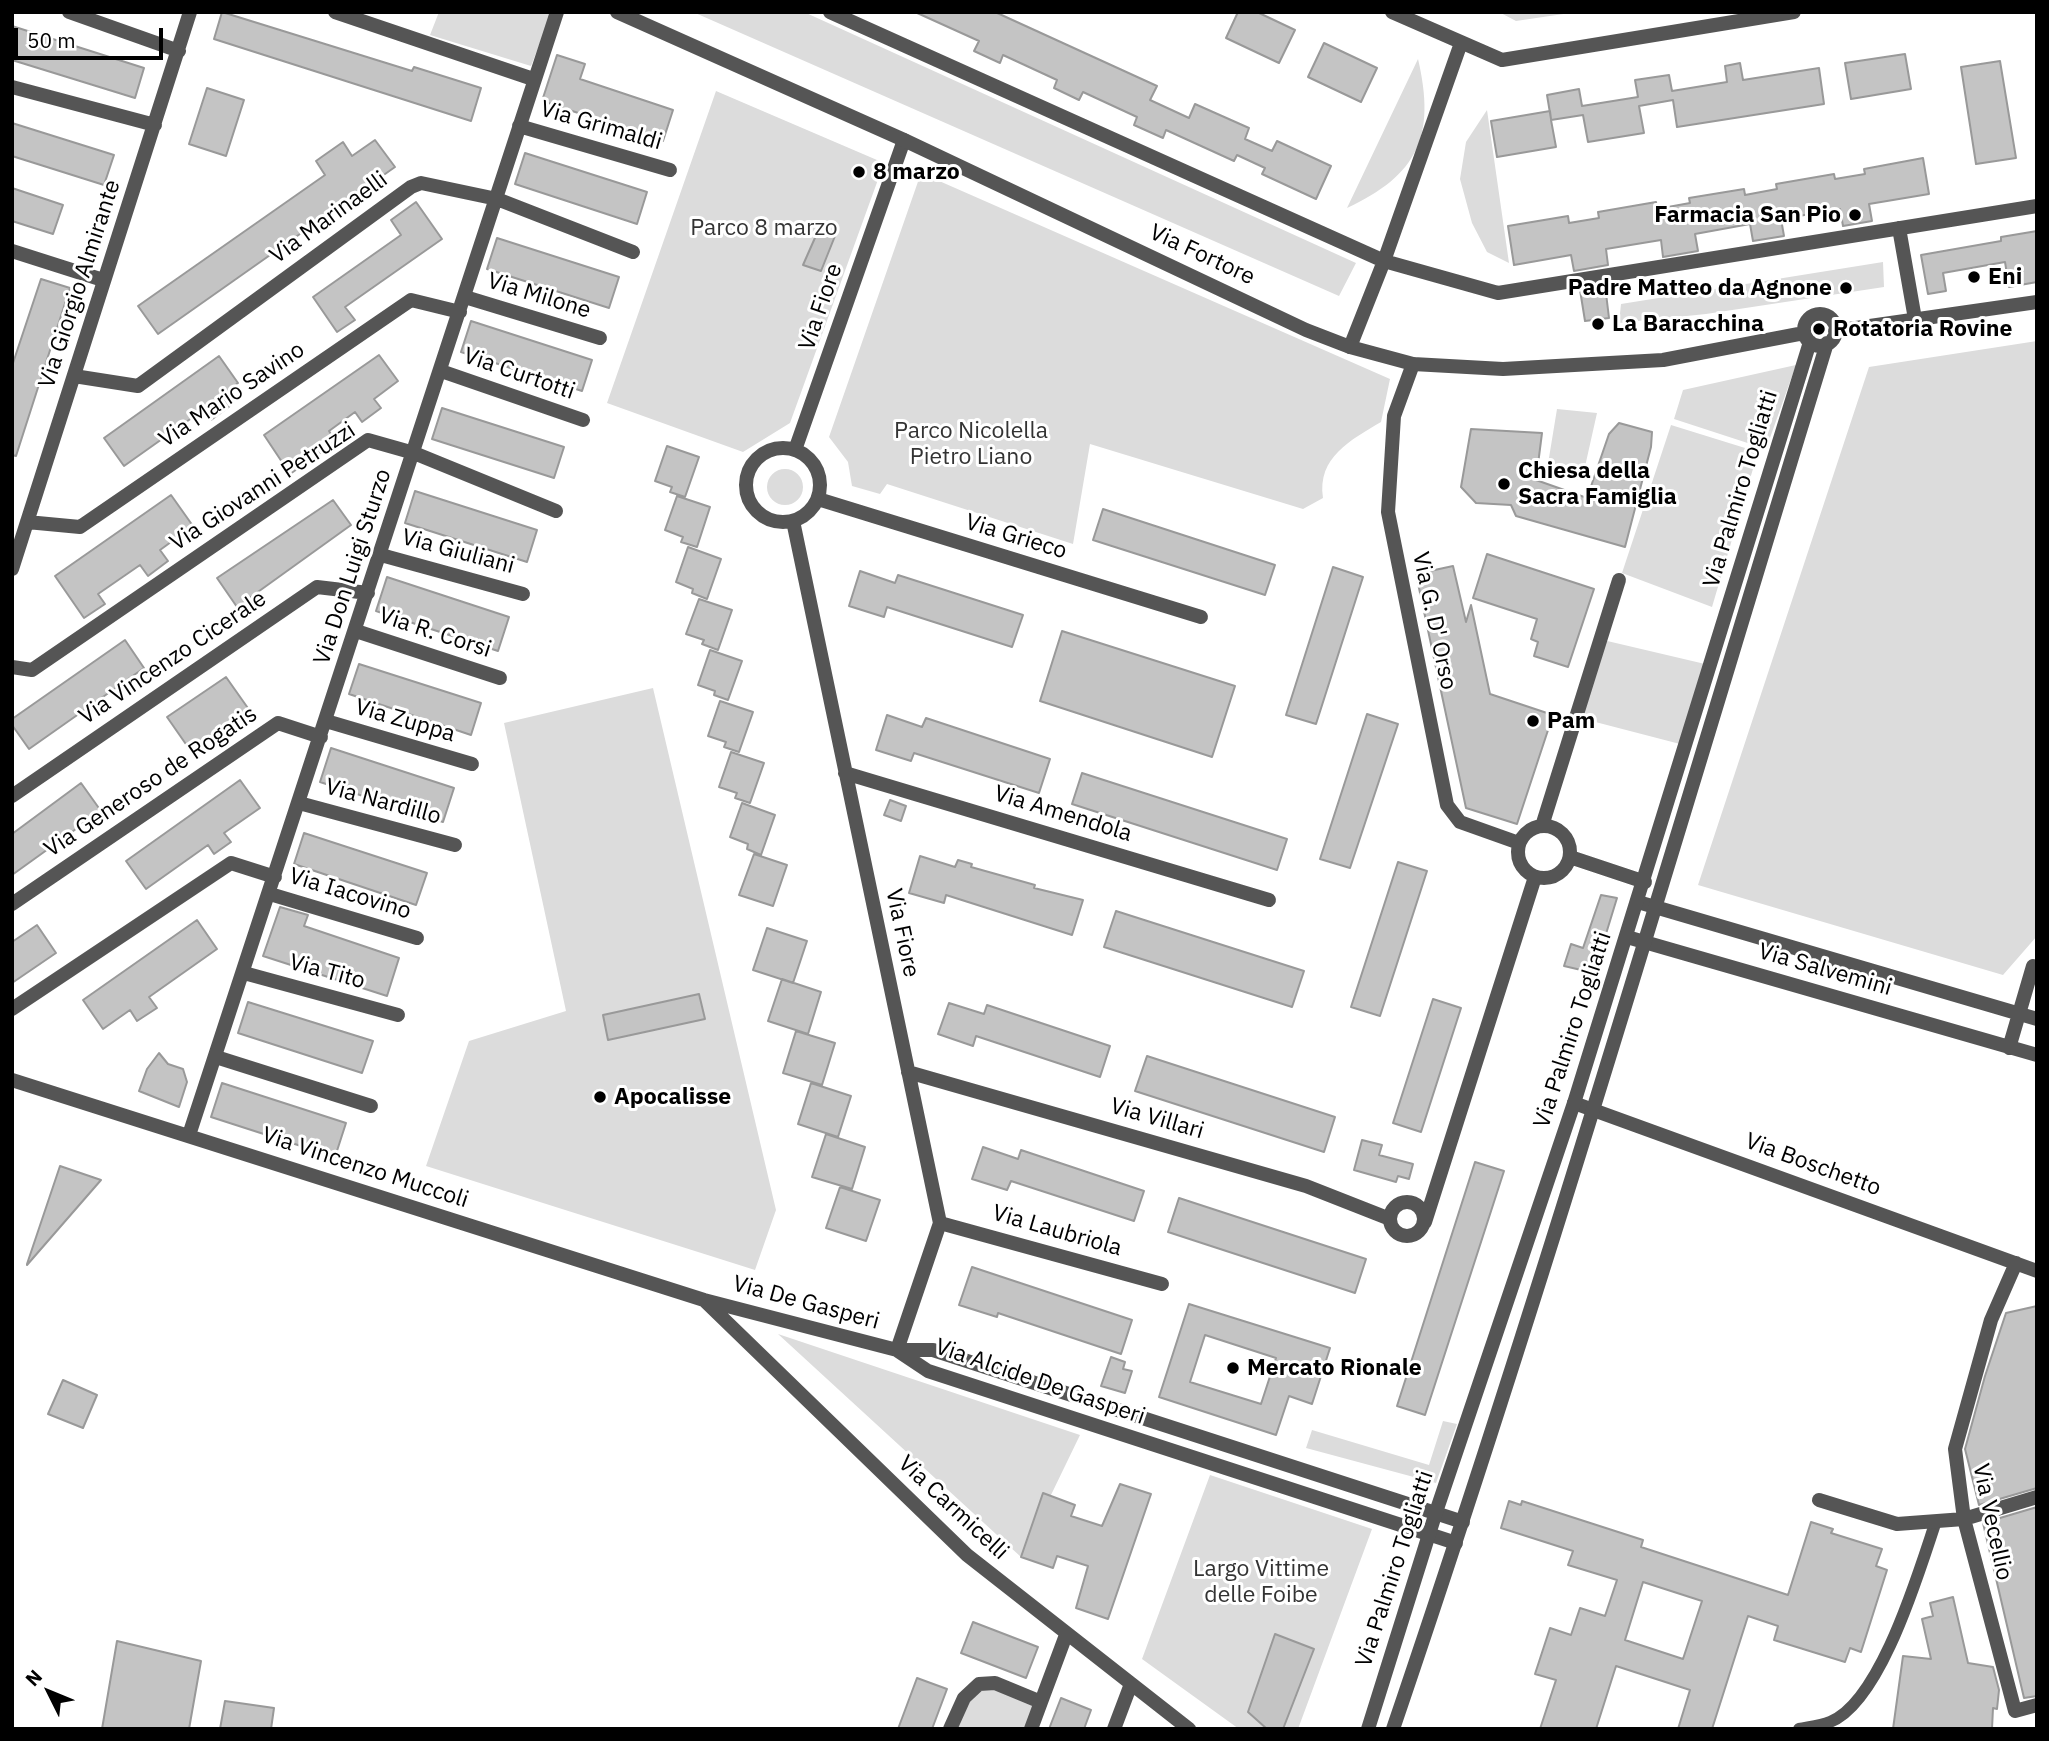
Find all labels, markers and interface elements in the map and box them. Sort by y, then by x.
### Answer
scale bar [18,14,166,58]
text: 50 m [27,26,76,54]
street label: Via Grimaldi [537,95,665,157]
place label: 8 marzo [873,158,960,186]
marker: 8 marzo [851,164,867,180]
street label: Via Marinaelli [265,166,393,270]
street label: Via Giorgio Almirante [33,176,127,392]
place label: Farmacia San Pio [1654,201,1841,229]
marker: Farmacia San Pio [1847,207,1863,223]
park label: Parco 8 marzo [690,214,838,242]
street label: Via Fortore [1145,219,1259,291]
street label: Via Fiore [793,260,849,354]
place label: Eni [1988,263,2022,291]
street label: Via Milone [484,267,594,325]
marker: Eni [1966,269,1982,285]
place label: Padre Matteo da Agnone [1568,274,1832,302]
marker: Padre Matteo da Agnone [1838,280,1854,296]
place label: La Baracchina [1612,310,1764,338]
place label: Rotatoria Rovine [1833,315,2012,343]
marker: La Baracchina [1590,316,1606,332]
marker: Rotatoria Rovine [1811,321,1827,337]
street label: Via Mario Savino [154,336,310,454]
street label: Via Curtotti [460,342,578,406]
street label: Via Palmiro Togliatti [1698,387,1784,591]
street label: Via Giovanni Petruzzi [165,417,361,557]
park label: Parco Nicolella Pietro Liano [894,417,1048,471]
place label: Chiesa della Sacra Famiglia [1518,457,1677,511]
street label: Via Don Luigi Sturzo [308,466,398,668]
marker: Chiesa della Sacra Famiglia [1496,476,1512,492]
street label: Via Grieco [962,509,1070,565]
street label: Via Giuliani [399,524,517,580]
street label: Via G. D' Orso [1406,550,1462,692]
street label: Via Vincenzo Cicerale [74,585,272,731]
street label: Via R. Corsi [375,602,495,664]
street label: Via Zuppa [352,694,458,748]
street label: Via Generoso de Rogatis [39,701,263,863]
place label: Pam [1547,707,1595,735]
marker: Pam [1525,713,1541,729]
street label: Via Nardillo [322,773,444,831]
street label: Via Amendola [991,780,1135,848]
street label: Via Iacovino [286,862,414,926]
street label: Via Fiore [879,886,925,980]
street label: Via Palmiro Togliatti [1528,928,1618,1132]
street label: Via Salvemini [1755,938,1895,1002]
street label: Via Tito [286,949,368,995]
place label: Apocalisse [614,1083,731,1111]
marker: Apocalisse [592,1089,608,1105]
street label: Via Villari [1107,1092,1207,1146]
street label: Via Vincenzo Muccoli [258,1122,472,1214]
street label: Via Boschetto [1741,1128,1885,1202]
street label: Via Laubriola [989,1199,1125,1263]
street label: Via De Gasperi [730,1270,882,1336]
street label: Via Alcide De Gasperi [931,1333,1149,1431]
place label: Mercato Rionale [1247,1354,1422,1382]
marker: Mercato Rionale [1225,1360,1241,1376]
street label: Via Carmicelli [892,1450,1014,1566]
street label: Via Vecellio [1966,1461,2018,1583]
street label: Via Palmiro Togliatti [1350,1467,1440,1671]
park label: Largo Vittime delle Foibe [1193,1555,1329,1609]
north arrow [14,1657,84,1727]
text: N [20,1664,47,1691]

